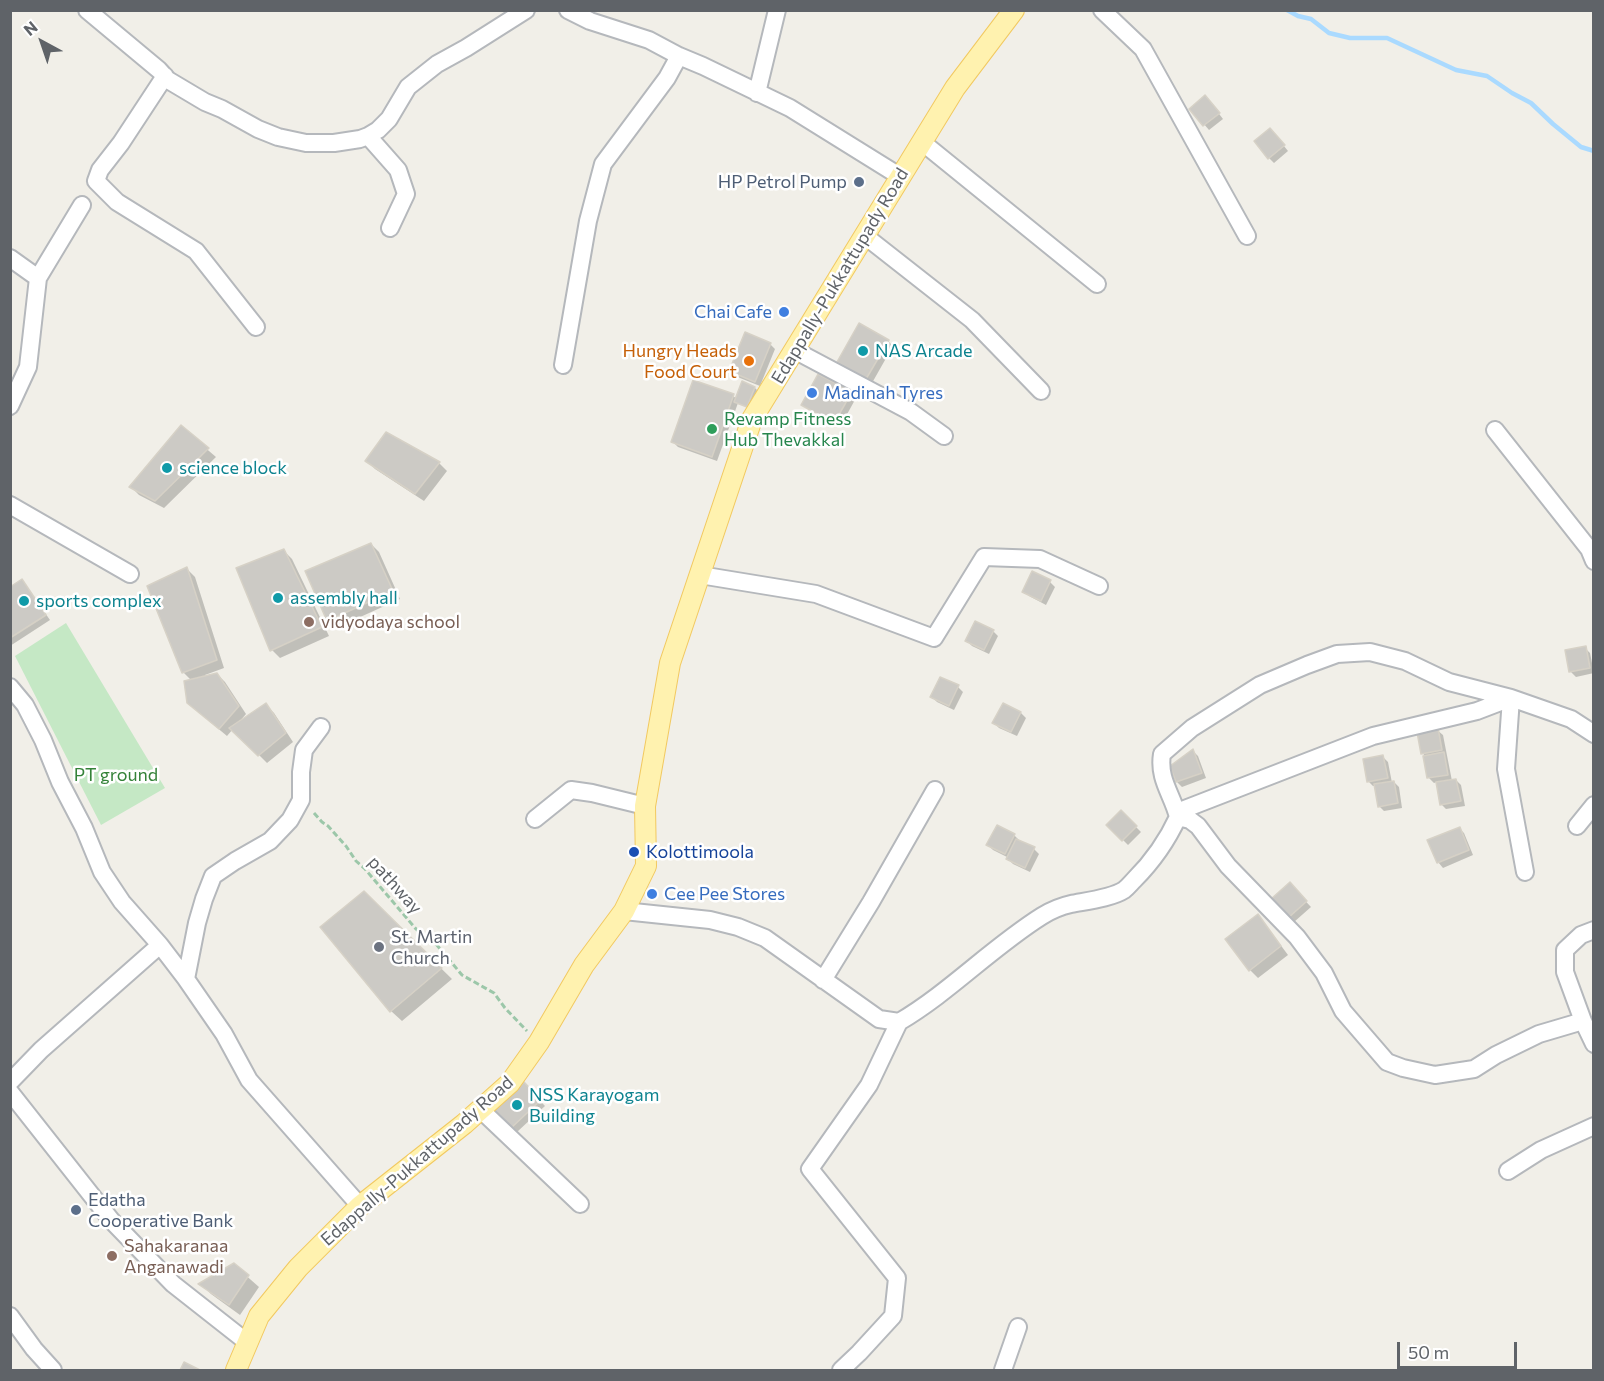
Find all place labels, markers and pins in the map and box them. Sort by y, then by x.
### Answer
place label: HP Petrol Pump [718,171,847,193]
marker: HP Petrol Pump [852,175,866,189]
place label: Chai Cafe [694,301,772,323]
marker: Chai Cafe [777,305,791,319]
place label: Hungry Heads Food Court [622,340,737,382]
place label: NAS Arcade [875,340,973,362]
marker: NAS Arcade [856,344,870,358]
marker: Hungry Heads Food Court [742,354,756,368]
place label: Madinah Tyres [824,382,943,404]
marker: Madinah Tyres [805,386,819,400]
place label: Revamp Fitness Hub Thevakkal [724,408,851,450]
marker: Revamp Fitness Hub Thevakkal [705,422,719,436]
place label: science block [179,457,287,479]
marker: science block [160,461,174,475]
place label: assembly hall [290,587,398,609]
place label: sports complex [36,590,161,612]
marker: assembly hall [271,591,285,605]
marker: sports complex [17,594,31,608]
place label: vidyodaya school [321,611,460,633]
marker: vidyodaya school [302,615,316,629]
place label: Kolottimoola [646,841,754,863]
marker: Kolottimoola [627,845,641,859]
place label: Cee Pee Stores [664,883,785,905]
marker: Cee Pee Stores [645,887,659,901]
place label: St. Martin Church [391,926,472,968]
marker: St. Martin Church [372,940,386,954]
place label: NSS Karayogam Building [529,1084,659,1126]
marker: NSS Karayogam Building [510,1098,524,1112]
place label: Edatha Cooperative Bank [88,1189,233,1232]
marker: Edatha Cooperative Bank [69,1203,83,1217]
place label: Sahakaranaa Anganawadi [124,1235,228,1278]
marker: Sahakaranaa Anganawadi [105,1249,119,1263]

